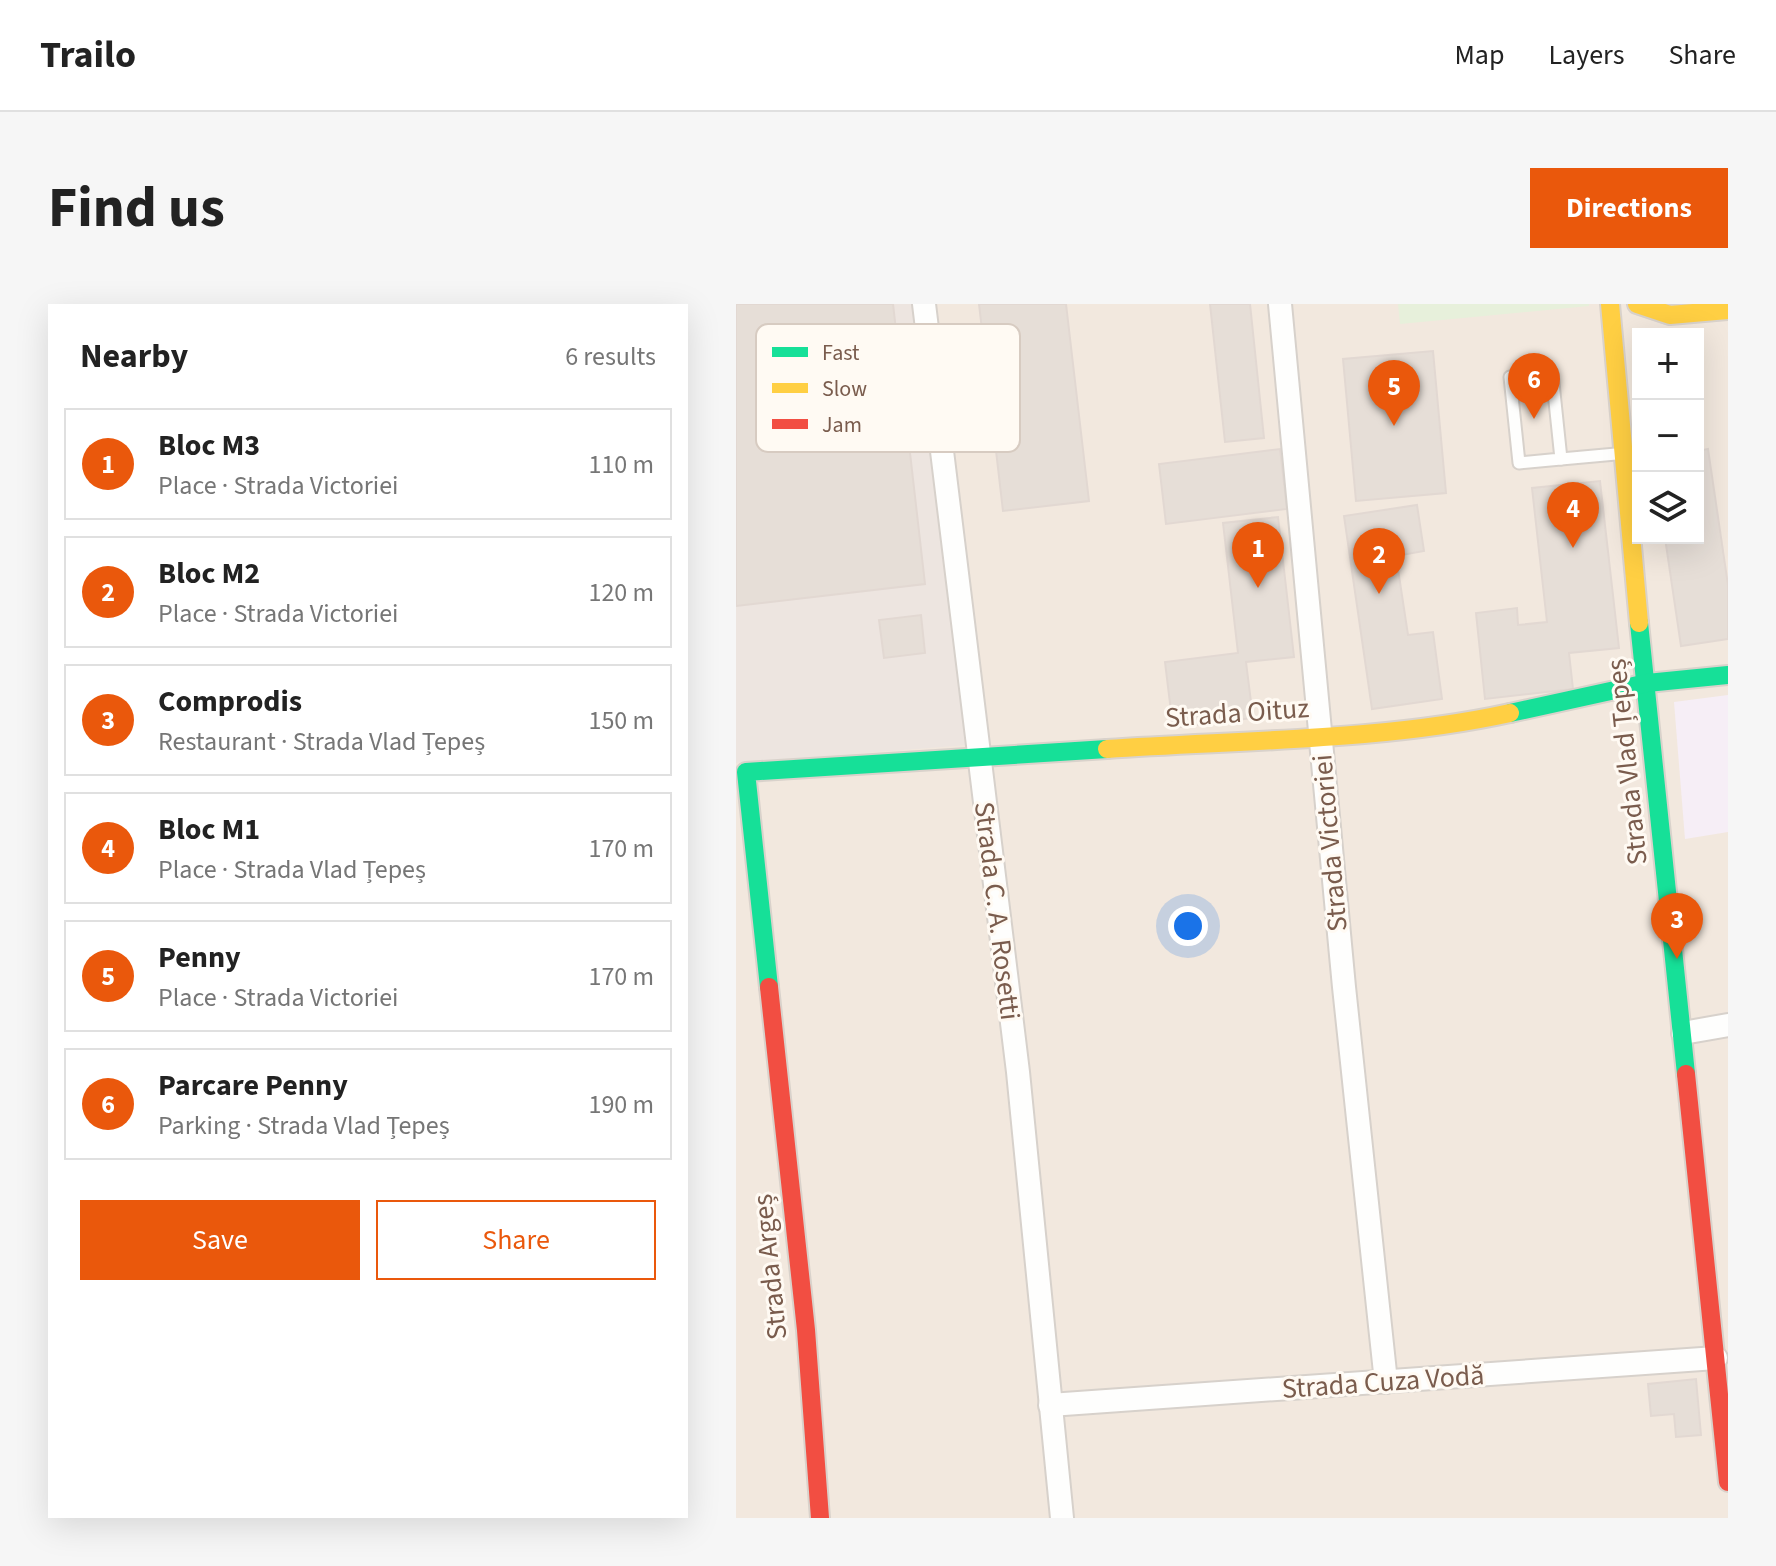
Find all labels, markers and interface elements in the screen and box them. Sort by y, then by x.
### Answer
text: Trailo [40,28,136,82]
text: Map [1454,35,1504,75]
text: Layers [1548,35,1624,75]
text: Share [1668,35,1736,75]
button: Directions [1530,168,1728,248]
text: Find us [48,169,225,248]
legend [756,324,1020,452]
map controls [1632,328,1704,544]
button: + [1632,328,1704,400]
text: Nearby [80,332,188,381]
text: Fast [822,337,860,369]
text: 6 results [565,338,656,375]
pin: 6 [1508,353,1560,419]
pin: 5 [1368,360,1420,426]
text: Slow [822,373,867,405]
button: − [1632,400,1704,472]
text: Jam [822,409,862,441]
text: Bloc M3 [158,424,260,467]
text: 1 [101,446,115,483]
text: 110 m [588,446,654,483]
text: Place · Strada Victoriei [158,467,398,504]
button: layers [1632,472,1704,544]
pin: 4 [1547,482,1599,548]
pin: 1 [1232,522,1284,588]
pin: 2 [1353,528,1405,594]
text: Bloc M2 [158,552,260,595]
text: 2 [101,574,115,611]
text: 120 m [588,574,654,611]
text: Place · Strada Victoriei [158,595,398,632]
street label: Strada Vlad Țepeș [1596,657,1658,867]
text: Comprodis [158,680,302,723]
street label: Strada Oituz [1164,688,1310,738]
text: 3 [101,702,115,739]
text: 150 m [588,702,654,739]
text: Restaurant · Strada Vlad Țepeș [158,723,485,760]
street label: Strada Victoriei [1302,753,1358,933]
street label: Strada C. A. Rosetti [964,799,1030,1023]
text: Bloc M1 [158,808,260,851]
text: 4 [101,830,115,867]
text: 170 m [588,830,654,867]
text: Place · Strada Vlad Țepeș [158,851,426,888]
pin: 3 [1651,893,1703,959]
your location [1168,906,1208,946]
text: Penny [158,936,241,979]
text: 5 [101,958,115,995]
text: 170 m [588,958,654,995]
text: Place · Strada Victoriei [158,979,398,1016]
text: Parcare Penny [158,1064,348,1107]
text: 6 [101,1086,115,1123]
text: 190 m [588,1086,654,1123]
text: Parking · Strada Vlad Țepeș [158,1107,450,1144]
street label: Strada Argeș [742,1192,798,1342]
button: Save [80,1200,360,1280]
button: Share [376,1200,656,1280]
street label: Strada Cuza Vodă [1280,1355,1486,1409]

